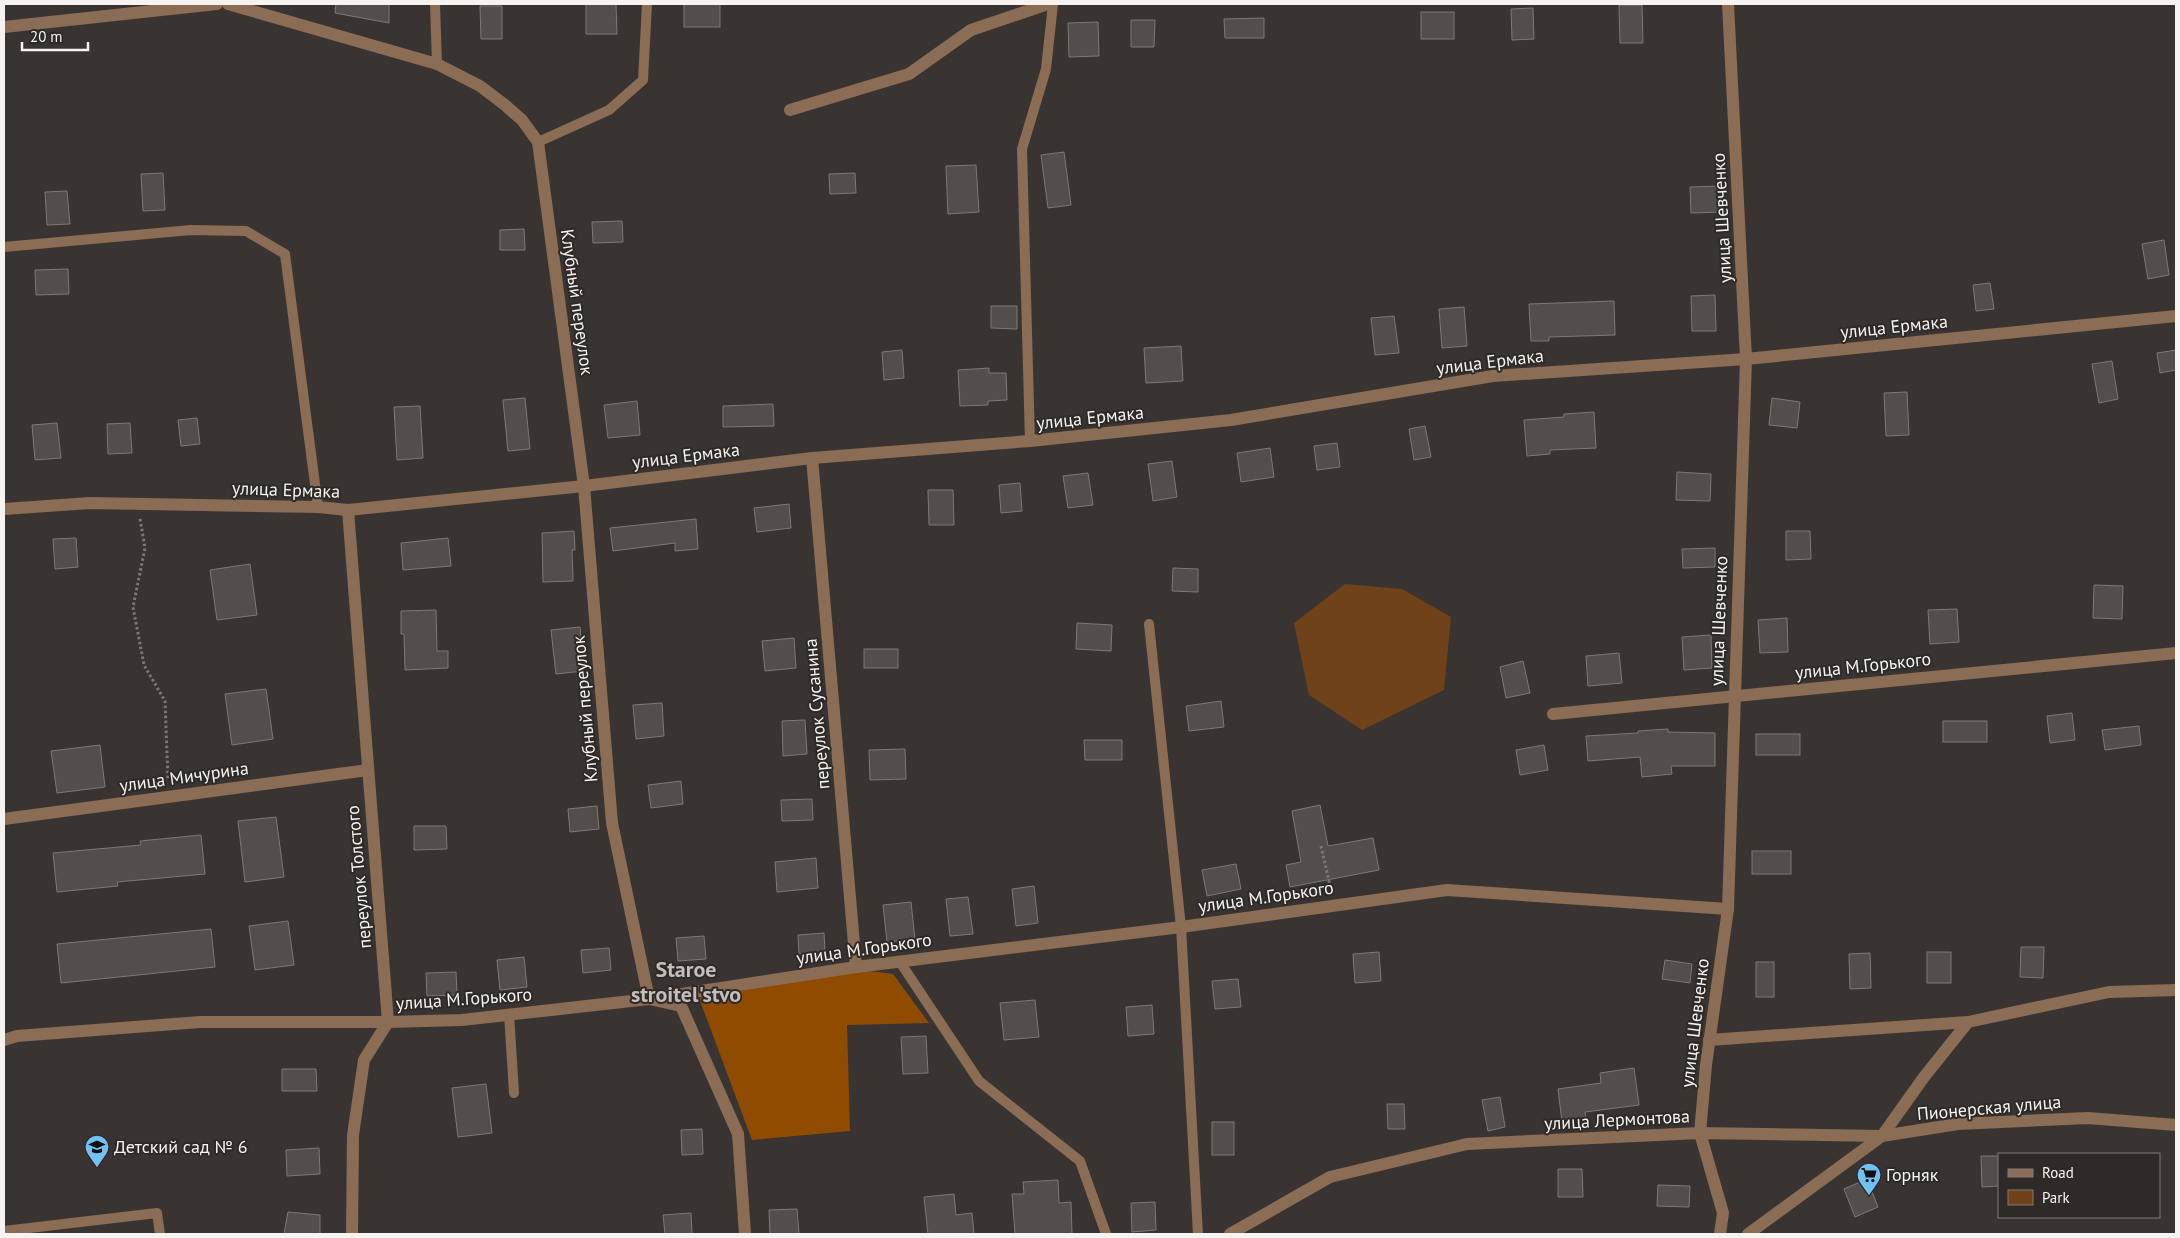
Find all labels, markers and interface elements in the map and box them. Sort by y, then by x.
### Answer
scale bar [22,20,89,52]
text: 20 m [30,27,63,46]
street label: улица Шевченко [1707,152,1736,284]
street label: Клубный переулок [556,227,599,377]
street label: улица Ермака [1839,309,1949,344]
street label: улица Ермака [1435,344,1545,380]
street label: улица Ермака [1035,400,1145,435]
street label: улица Ермака [631,438,741,474]
street label: улица Ермака [232,476,340,503]
street label: улица Шевченко [1705,555,1732,686]
street label: Клубный переулок [567,634,602,783]
street label: переулок Сусанина [798,638,835,790]
street label: улица М.Горького [1794,647,1932,684]
street label: улица Мичурина [118,756,250,797]
street label: переулок Толстого [341,804,376,950]
street label: улица М.Горького [1197,876,1335,917]
street label: улица М.Горького [795,928,933,969]
district label: Staroe stroitel'stvo [631,955,741,1008]
street label: улица Шевченко [1675,957,1714,1089]
street label: улица М.Горького [395,982,533,1015]
street label: Пионерская улица [1916,1090,2062,1125]
street label: улица Лермонтова [1543,1104,1690,1135]
school or university icon: Детский сад № 6 [84,1134,110,1168]
place label: Детский сад № 6 [114,1135,247,1158]
legend [1998,1153,2160,1218]
supermarket icon: Горняк [1856,1162,1882,1196]
place label: Горняк [1886,1163,1939,1186]
text: Road [2042,1163,2074,1182]
text: Park [2042,1188,2070,1207]

